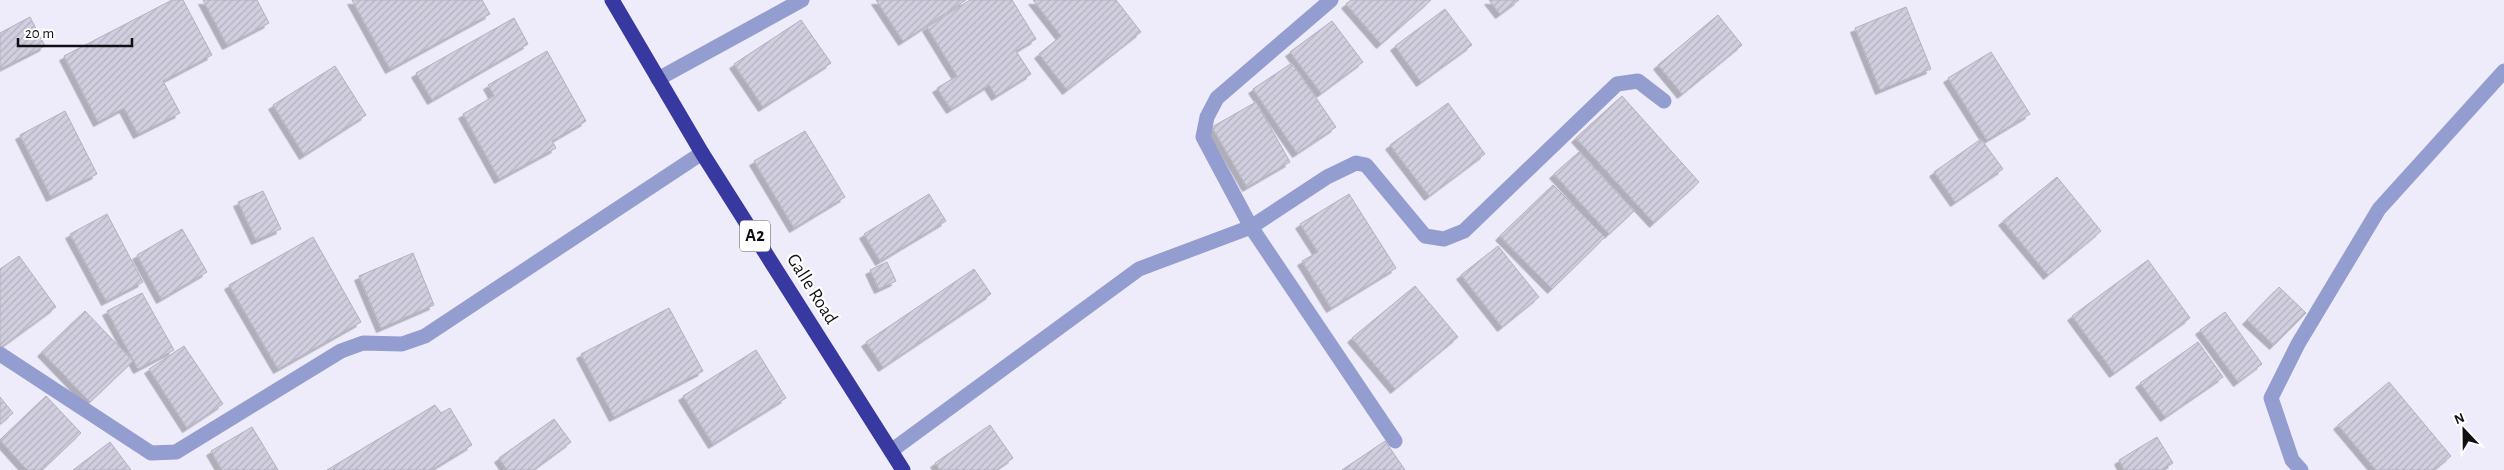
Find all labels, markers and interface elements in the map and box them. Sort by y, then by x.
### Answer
scale bar [18,15,131,47]
text: 20 m [25,26,54,41]
road number: A2 [740,220,770,252]
street label: Galle Road [783,250,841,328]
north arrow [2439,405,2489,455]
text: N [2452,411,2467,427]

